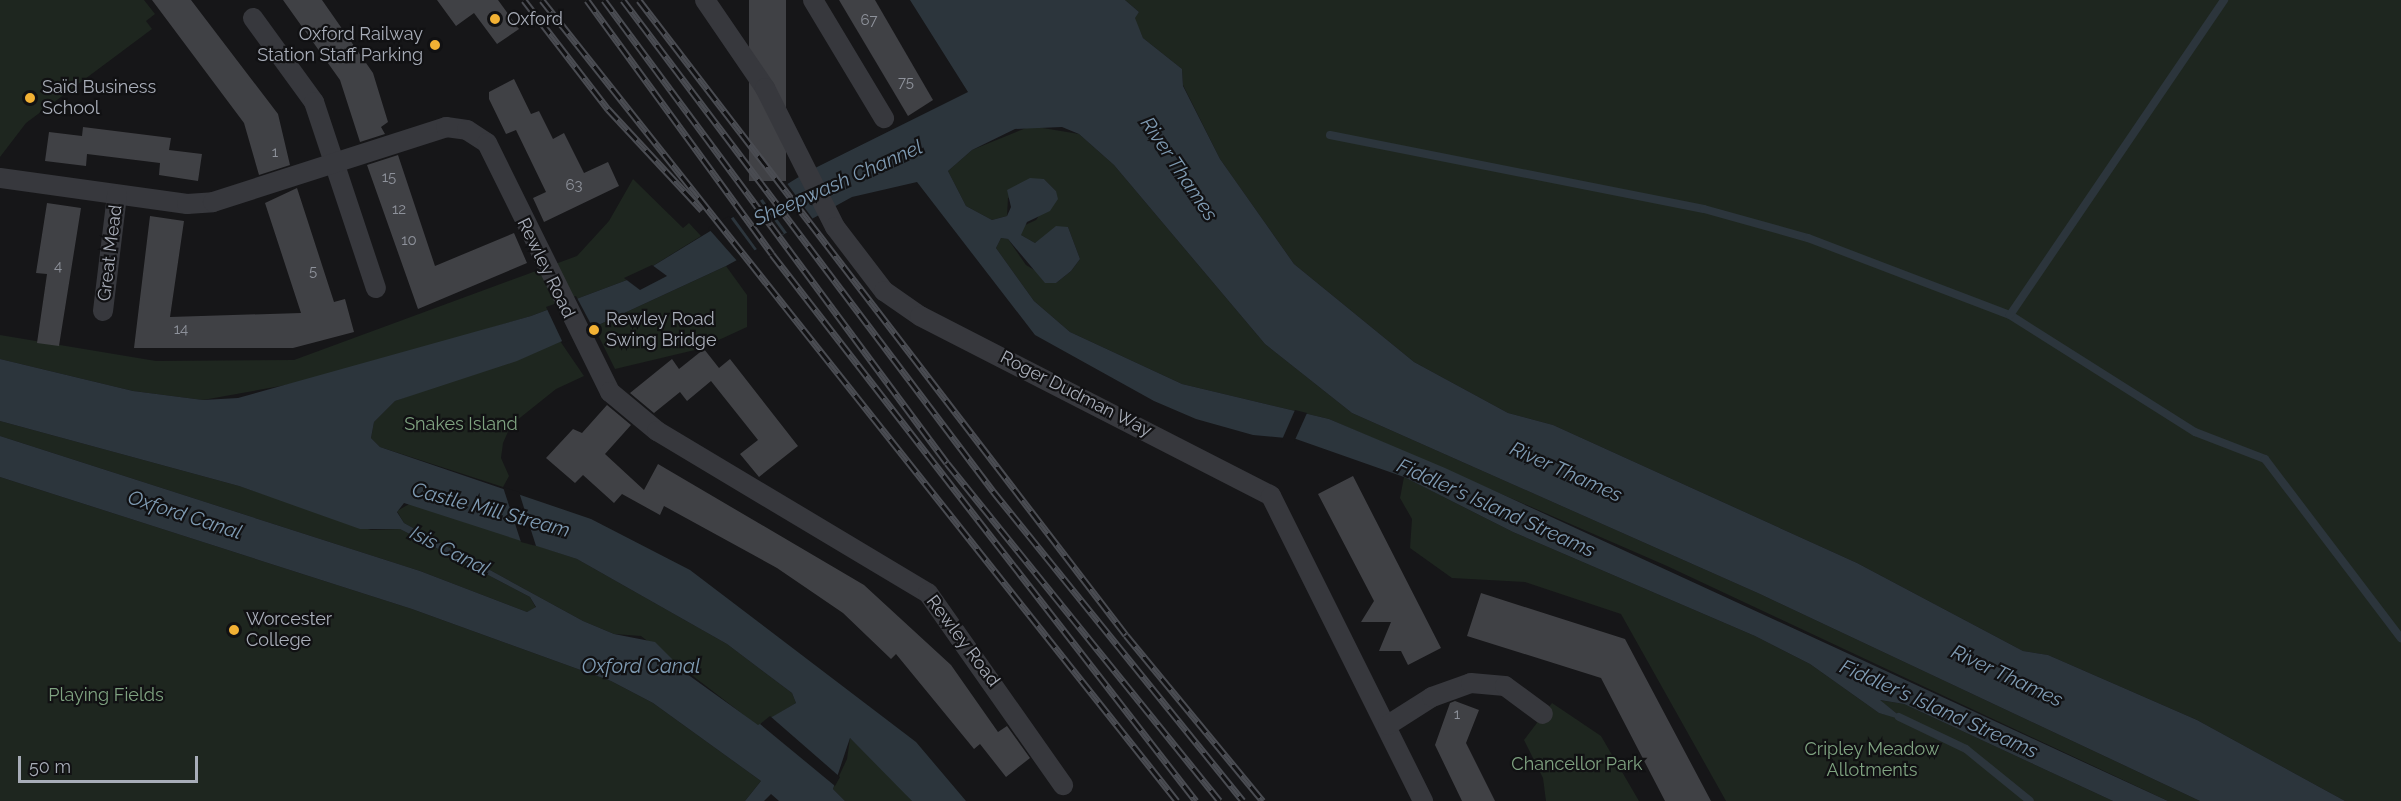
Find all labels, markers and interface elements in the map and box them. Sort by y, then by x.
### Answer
place label: Oxford [507,8,563,30]
marker: Oxford [488,12,502,26]
house number: 67 [860,12,878,30]
place label: Oxford Railway Station Staff Parking [257,24,423,66]
marker: Oxford Railway Station Staff Parking [428,38,442,52]
house number: 75 [898,74,914,92]
place label: Saïd Business School [42,77,156,119]
marker: Saïd Business School [23,91,37,105]
water label: River Thames [1135,112,1223,226]
water label: Sheepwash Channel [750,135,926,231]
house number: 1 [272,144,278,162]
house number: 15 [382,169,396,187]
house number: 63 [565,177,583,195]
house number: 12 [392,201,406,219]
street label: Great Mead [93,204,127,302]
street label: Rewley Road [512,214,580,322]
house number: 10 [401,232,417,250]
house number: 4 [54,258,62,276]
house number: 5 [309,263,317,281]
place label: Rewley Road Swing Bridge [606,309,717,352]
house number: 14 [174,321,188,339]
marker: Rewley Road Swing Bridge [587,323,601,337]
street label: Roger Dudman Way [996,346,1156,442]
park label: Snakes Island [404,413,518,435]
water label: River Thames [1506,436,1626,508]
water label: Fiddler's Island Streams [1393,454,1599,562]
water label: Castle Mill Stream [409,477,573,543]
water label: Oxford Canal [125,485,245,545]
water label: Isis Canal [406,521,494,581]
street label: Rewley Road [922,591,1004,691]
place label: Worcester College [246,609,332,652]
marker: Worcester College [227,623,241,637]
water label: River Thames [1947,639,2067,713]
water label: Oxford Canal [582,654,700,678]
water label: Fiddler's Island Streams [1836,655,2042,763]
park label: Playing Fields [48,684,164,706]
house number: 1 [1454,706,1460,724]
park label: Cripley Meadow Allotments [1804,739,1940,782]
scale bar [21,744,201,782]
park label: Chancellor Park [1511,753,1643,775]
text: 50 m [29,756,71,777]

